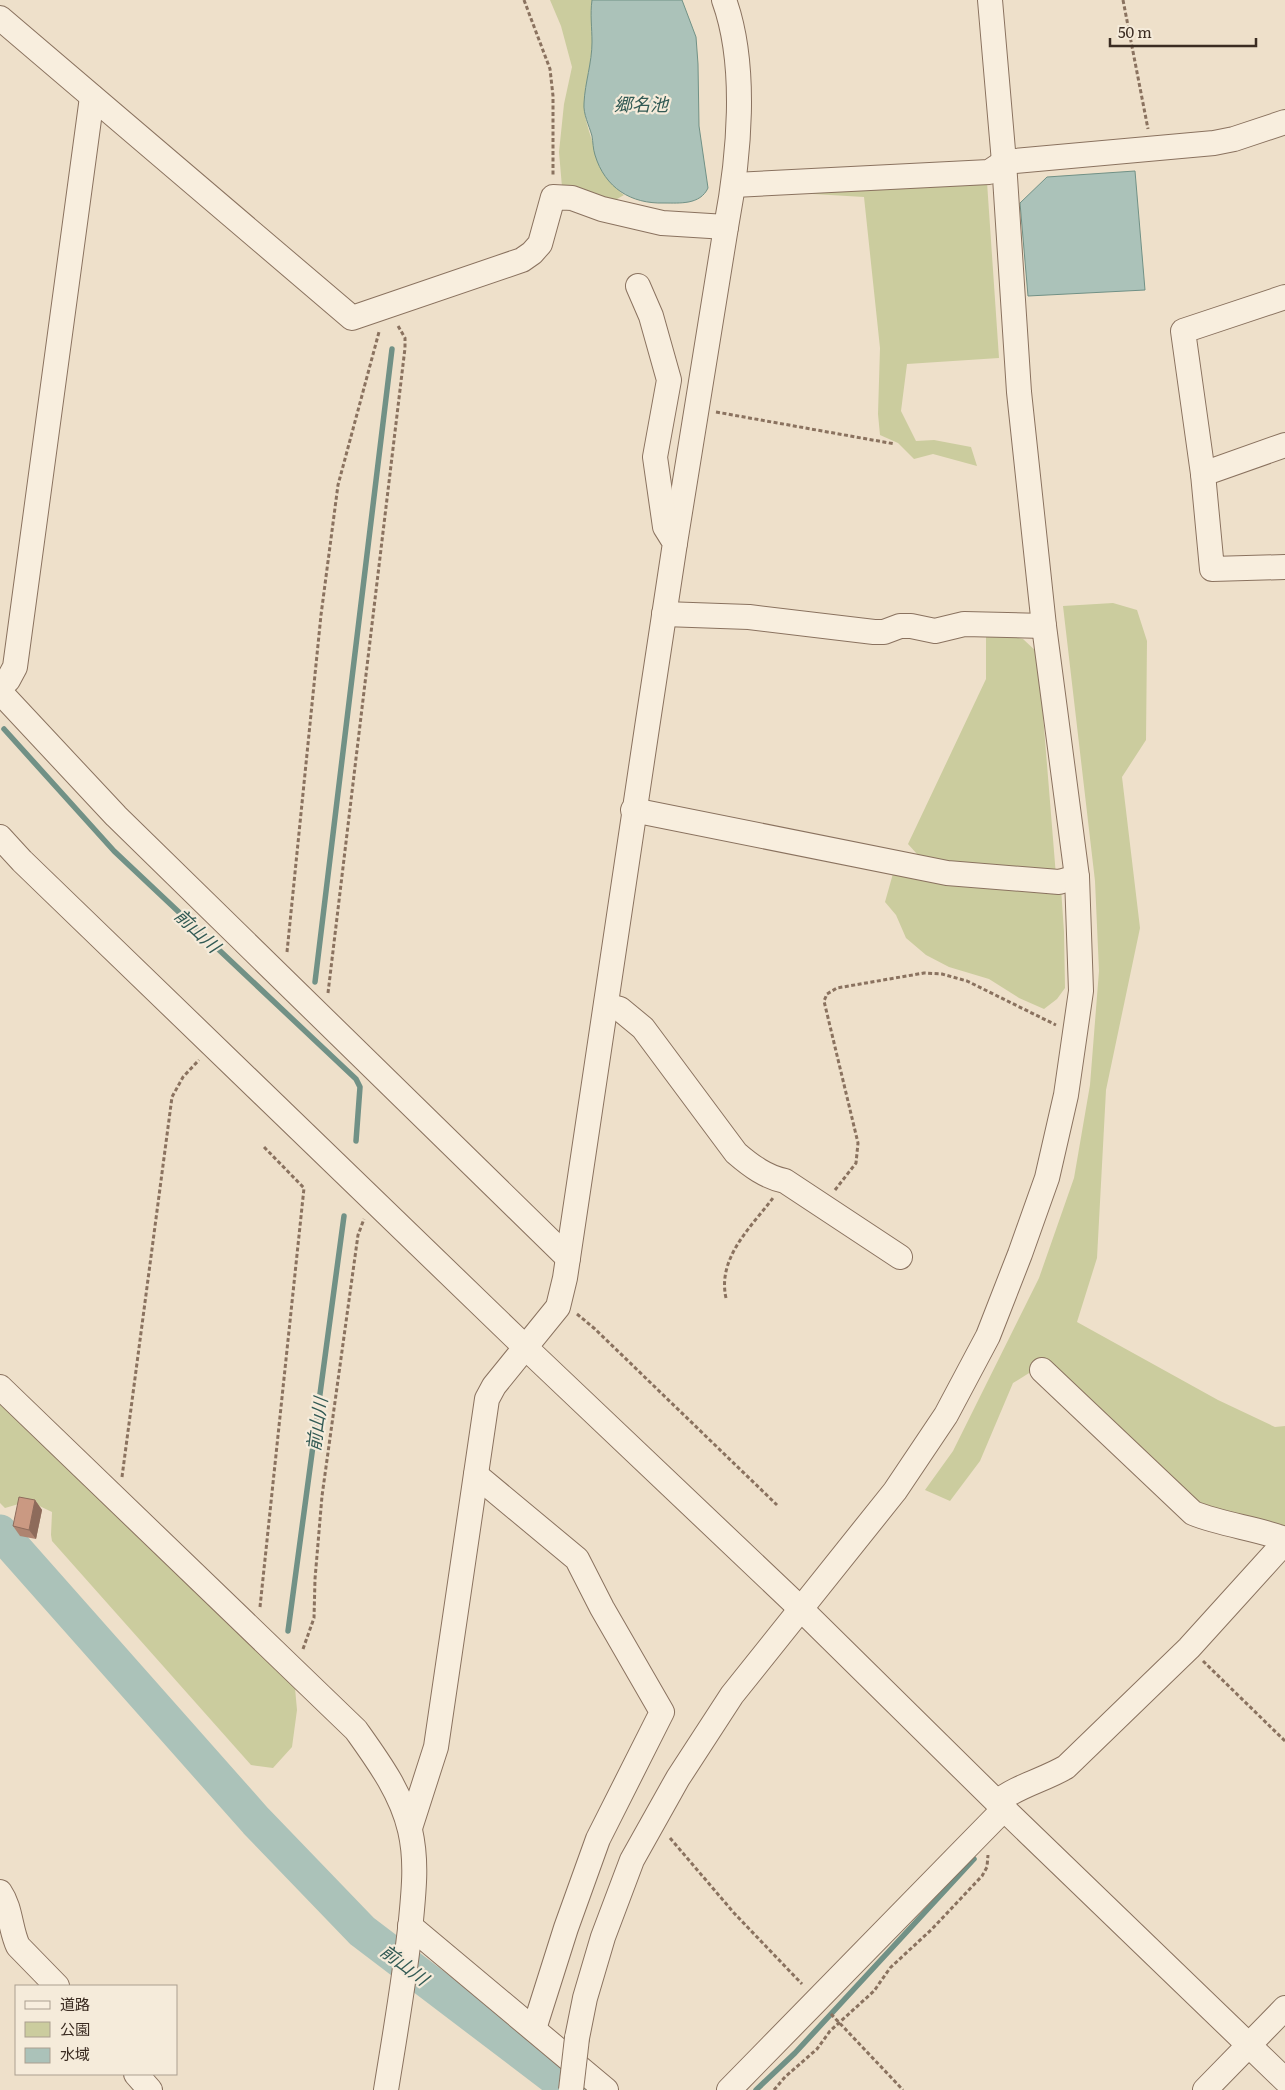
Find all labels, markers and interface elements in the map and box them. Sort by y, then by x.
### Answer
scale bar [1110,15,1256,47]
text: 50 m [1118,20,1152,43]
water label: 郷名池 [614,90,670,117]
water label: 前山川 [169,902,228,960]
water label: 前山川 [299,1393,333,1453]
water label: 前山川 [375,1937,436,1992]
legend [15,1985,178,2075]
text: 道路 [60,1992,90,2015]
text: 公園 [60,2017,90,2040]
text: 水域 [60,2042,90,2065]

